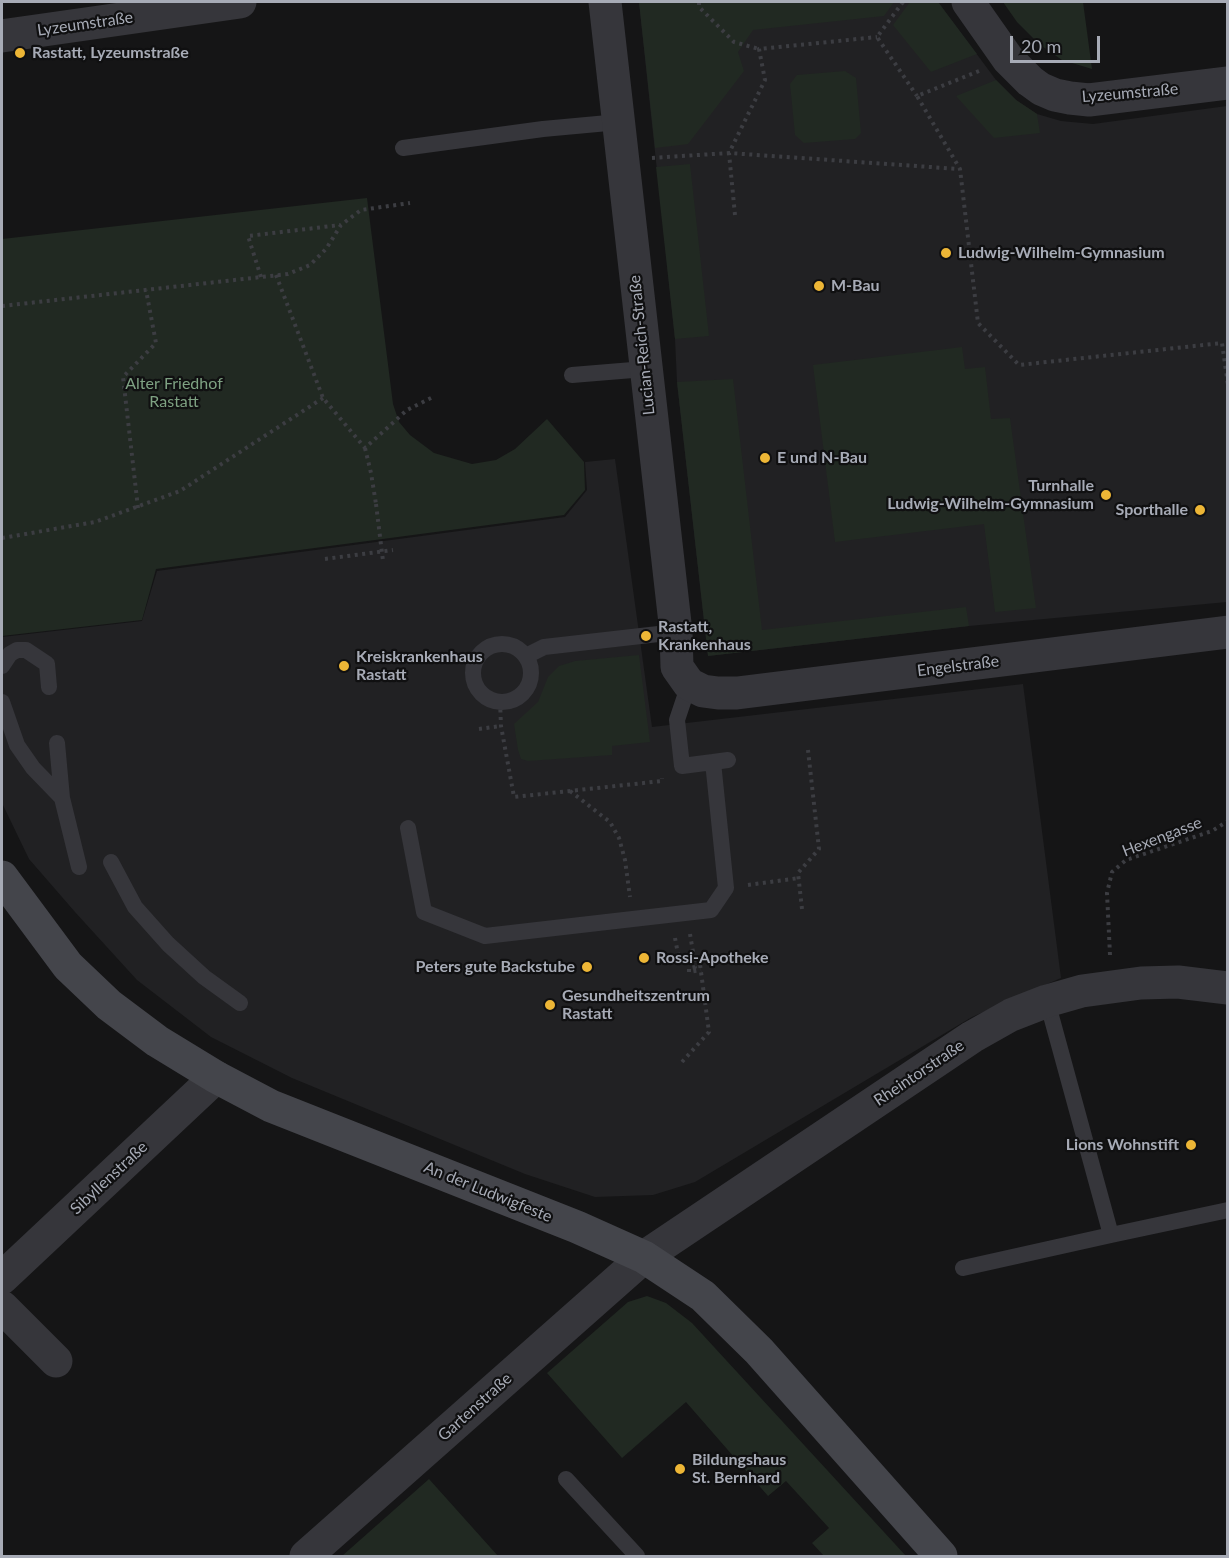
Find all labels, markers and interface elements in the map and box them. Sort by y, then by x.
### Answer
street label: Lyzeumstraße [36,8,134,40]
scale bar [1013,24,1103,62]
text: 20 m [1021,35,1061,57]
place label: Rastatt, Lyzeumstraße [32,43,189,63]
marker: Rastatt, Lyzeumstraße [13,46,27,60]
street label: Lyzeumstraße [1081,79,1179,107]
place label: Ludwig-Wilhelm-Gymnasium [958,243,1165,263]
marker: Ludwig-Wilhelm-Gymnasium [939,246,953,260]
street label: Lucian-Reich-Straße [625,274,659,416]
place label: M-Bau [831,276,880,296]
marker: M-Bau [812,279,826,293]
park label: Alter Friedhof Rastatt [125,374,223,412]
place label: E und N-Bau [777,448,867,468]
marker: E und N-Bau [758,451,772,465]
place label: Turnhalle Ludwig-Wilhelm-Gymnasium [887,476,1094,514]
marker: Turnhalle Ludwig-Wilhelm-Gymnasium [1099,488,1113,502]
place label: Sporthalle [1116,500,1188,520]
marker: Sporthalle [1193,503,1207,517]
place label: Rastatt, Krankenhaus [658,617,751,655]
marker: Rastatt, Krankenhaus [639,629,653,643]
place label: Kreiskrankenhaus Rastatt [356,647,483,685]
street label: Engelstraße [916,651,1000,681]
marker: Kreiskrankenhaus Rastatt [337,659,351,673]
street label: Hexengasse [1119,813,1205,861]
place label: Rossi-Apotheke [656,948,768,968]
marker: Rossi-Apotheke [637,951,651,965]
place label: Peters gute Backstube [415,957,575,977]
marker: Peters gute Backstube [580,960,594,974]
place label: Gesundheitszentrum Rastatt [562,986,710,1024]
marker: Gesundheitszentrum Rastatt [543,998,557,1012]
street label: Rheintorstraße [870,1036,968,1110]
place label: Lions Wohnstift [1066,1135,1179,1155]
street label: Sibyllenstraße [66,1137,152,1219]
marker: Lions Wohnstift [1184,1138,1198,1152]
street label: An der Ludwigfeste [421,1158,555,1226]
street label: Gartenstraße [434,1369,516,1445]
place label: Bildungshaus St. Bernhard [692,1450,786,1488]
marker: Bildungshaus St. Bernhard [673,1462,687,1476]

